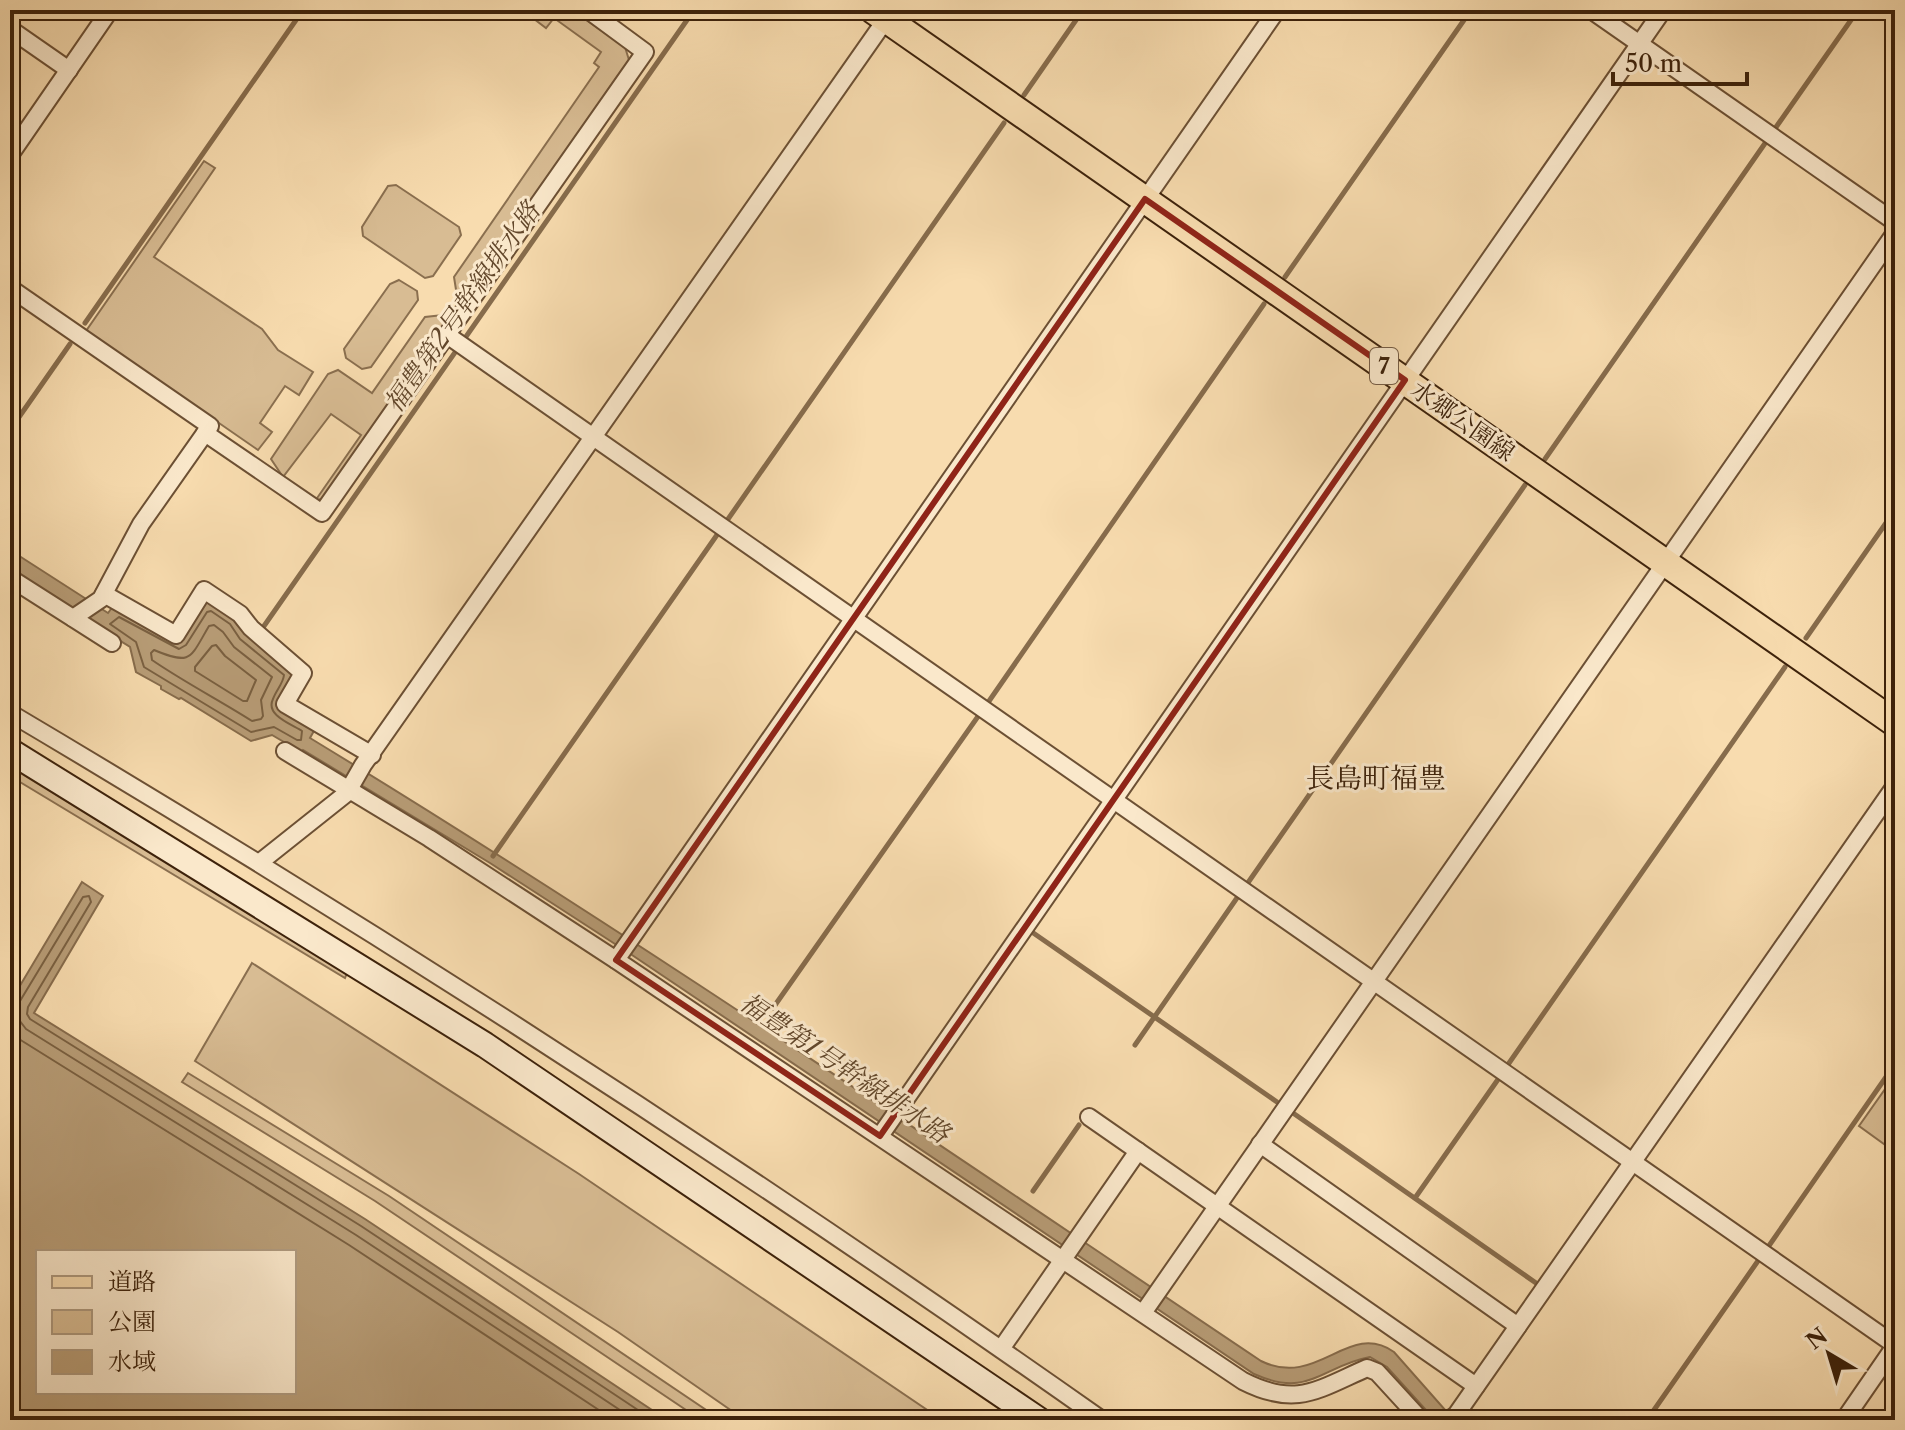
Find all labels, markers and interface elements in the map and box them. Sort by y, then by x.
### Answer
scale bar [1613,36,1747,86]
text: 50 m [1625,49,1682,78]
water label: 福豊第2号幹線排水路 [377,194,548,418]
road number: 7 [1370,348,1398,384]
street label: 水郷公園線 [1406,375,1520,467]
district label: 長島町福豊 [1306,761,1446,795]
water label: 福豊第1号幹線排水路 [734,986,957,1151]
legend [36,1250,296,1394]
text: 道路 [108,1267,156,1296]
text: 公園 [108,1307,156,1336]
north arrow [1789,1314,1869,1394]
text: N [1801,1322,1833,1355]
text: 水域 [108,1347,156,1376]

